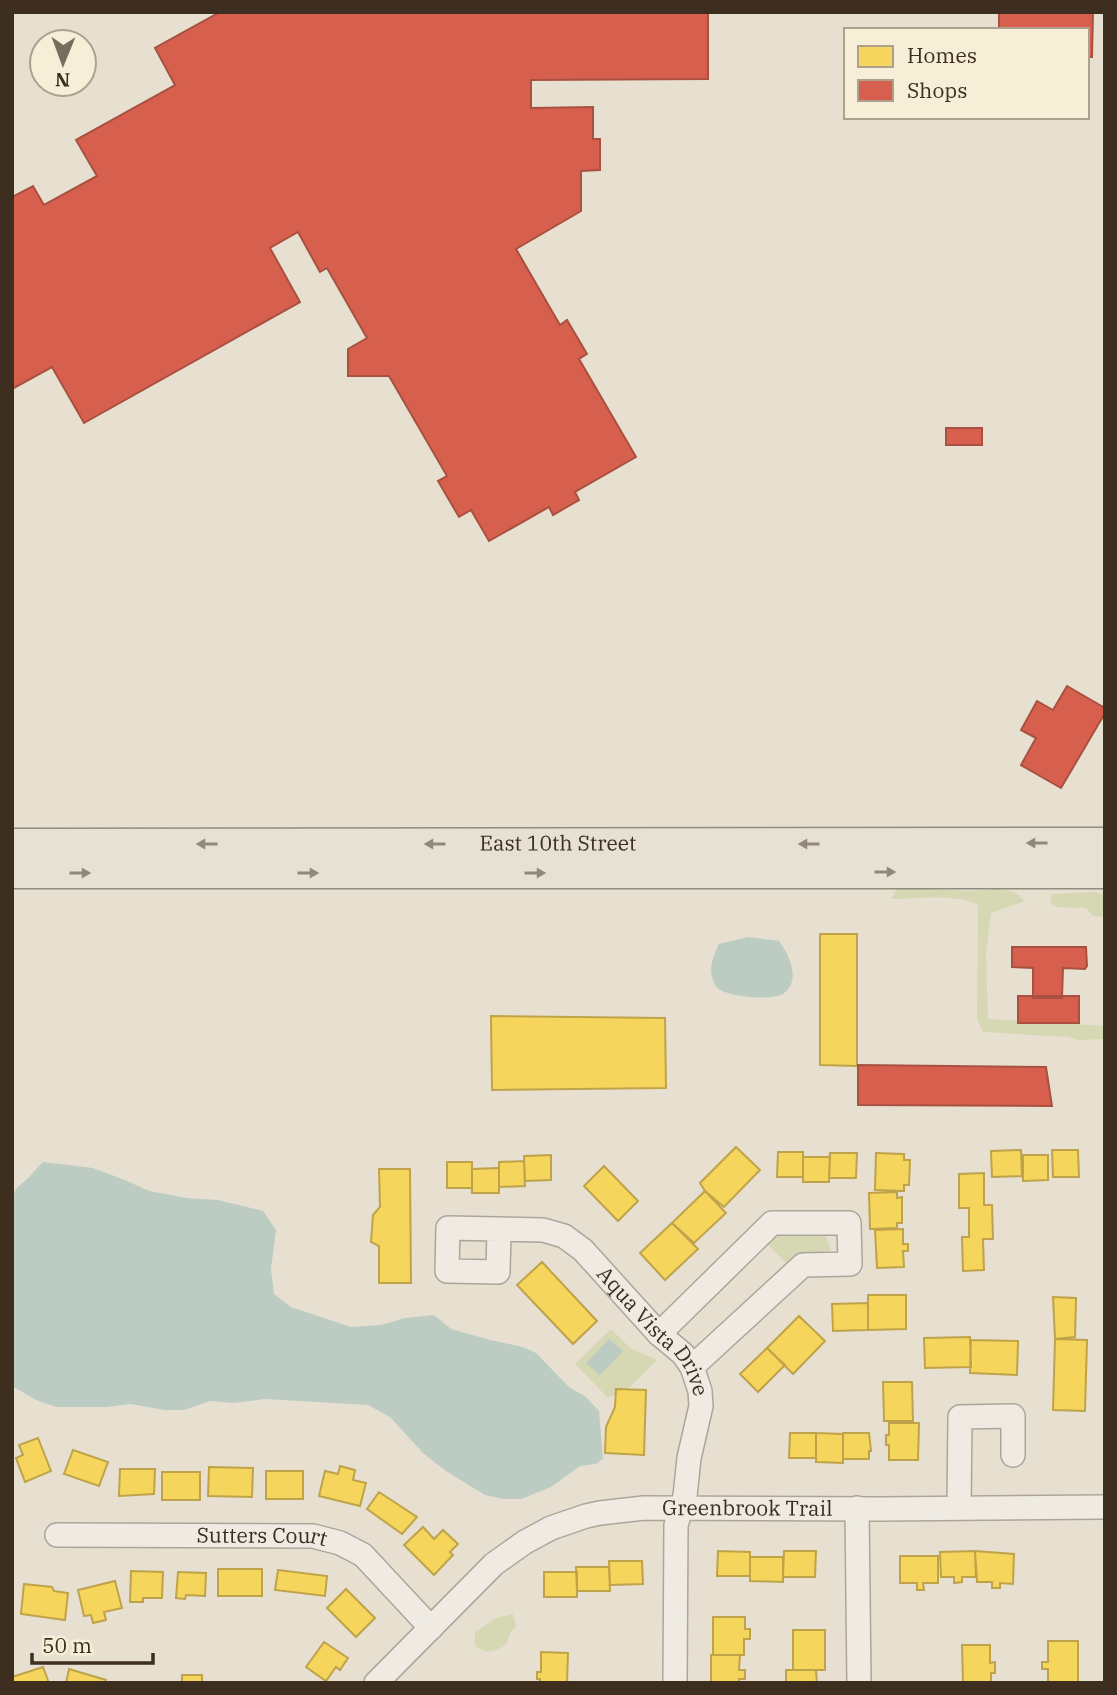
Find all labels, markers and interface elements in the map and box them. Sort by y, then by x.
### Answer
north arrow [28,28,98,98]
legend [844,28,1089,119]
text: Homes [907,41,977,69]
text: N [55,68,70,92]
text: Shops [907,76,967,104]
street label: East 10th Street [479,828,637,857]
one-way arrow [1025,837,1047,849]
one-way arrow [196,838,218,850]
one-way arrow [423,838,445,850]
one-way arrow [798,838,820,850]
one-way arrow [875,866,897,878]
one-way arrow [70,867,92,879]
one-way arrow [297,867,319,879]
one-way arrow [525,867,547,879]
street label: Aqua Vista Drive [591,1260,716,1399]
street label: Greenbrook Trail [662,1493,833,1522]
street label: Sutters Court [196,1521,331,1552]
scale bar [32,1622,152,1666]
text: 50 m [42,1631,92,1659]

